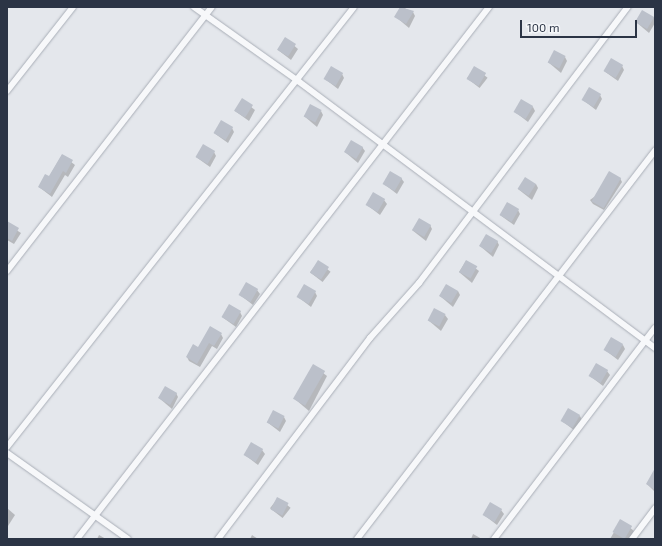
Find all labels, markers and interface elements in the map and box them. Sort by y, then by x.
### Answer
scale bar [522,12,639,38]
text: 100 m [527,20,559,34]

